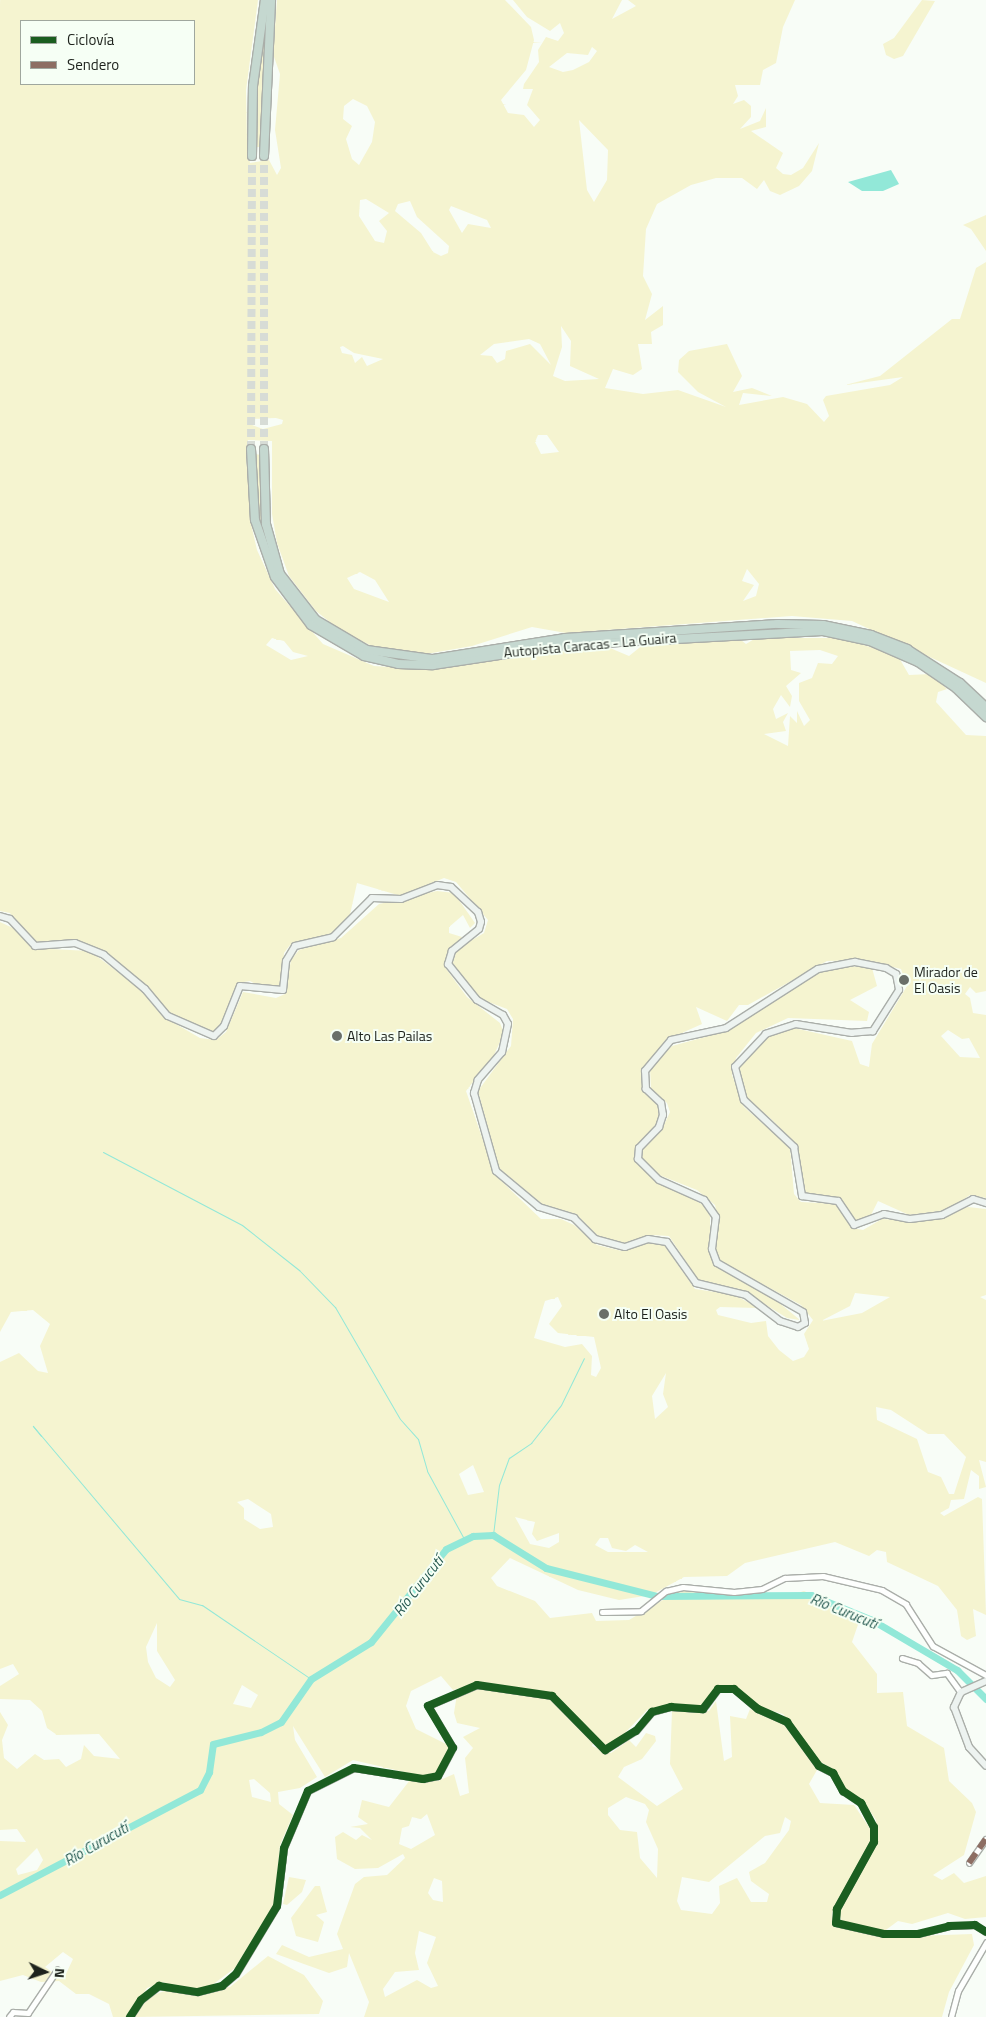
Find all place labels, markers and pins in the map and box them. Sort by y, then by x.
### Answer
place label: Mirador de El Oasis [914,964,978,996]
marker: Mirador de El Oasis [898,974,910,986]
place label: Alto Las Pailas [347,1028,432,1044]
marker: Alto Las Pailas [331,1030,343,1042]
place label: Alto El Oasis [614,1306,687,1322]
marker: Alto El Oasis [598,1308,610,1320]

